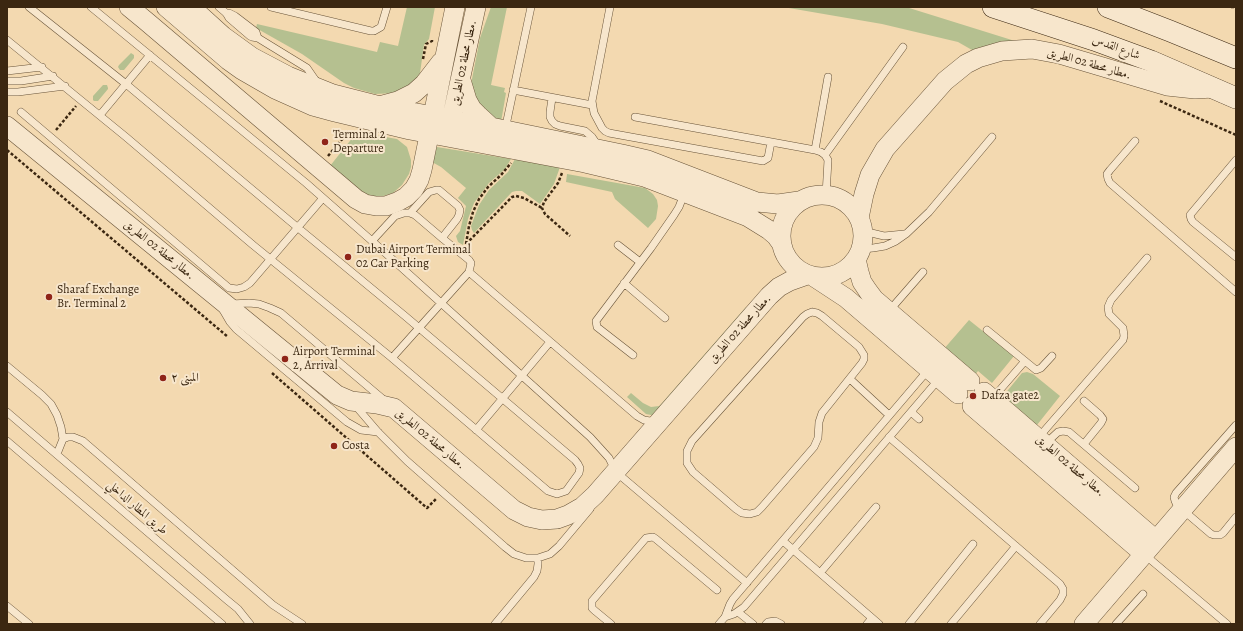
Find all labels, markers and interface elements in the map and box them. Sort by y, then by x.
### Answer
street label: مطار محطة 02 الطريق. [448,19,480,107]
street label: شارع القدس [1090,33,1142,63]
street label: مطار محطة 02 الطريق. [1045,45,1133,83]
place label: Terminal 2 Departure [333,128,385,156]
marker: Terminal 2 Departure [320,137,330,147]
street label: مطار محطة 02 الطريق. [121,217,197,283]
place label: Dubai Airport Terminal 02 Car Parking [356,243,471,271]
marker: Dubai Airport Terminal 02 Car Parking [343,252,353,262]
place label: Sharaf Exchange Br. Terminal 2 [57,283,139,311]
marker: Sharaf Exchange Br. Terminal 2 [44,292,54,302]
street label: مطار محطة 02 الطريق. [706,292,774,366]
place label: Airport Terminal 2, Arrival [293,345,375,373]
marker: Airport Terminal 2, Arrival [280,354,290,364]
place label: المبنى ٢ [171,371,199,385]
marker: المبنى ٢ [158,373,168,383]
place label: Dafza gate2 [981,389,1039,403]
marker: Dafza gate2 [968,391,978,401]
street label: مطار محطة 02 الطريق. [392,406,468,472]
street label: مطار محطة 02 الطريق. [1033,432,1107,500]
place label: Costa [342,439,370,453]
marker: Costa [329,441,339,451]
street label: طريق المطار الداخلي [104,478,170,538]

